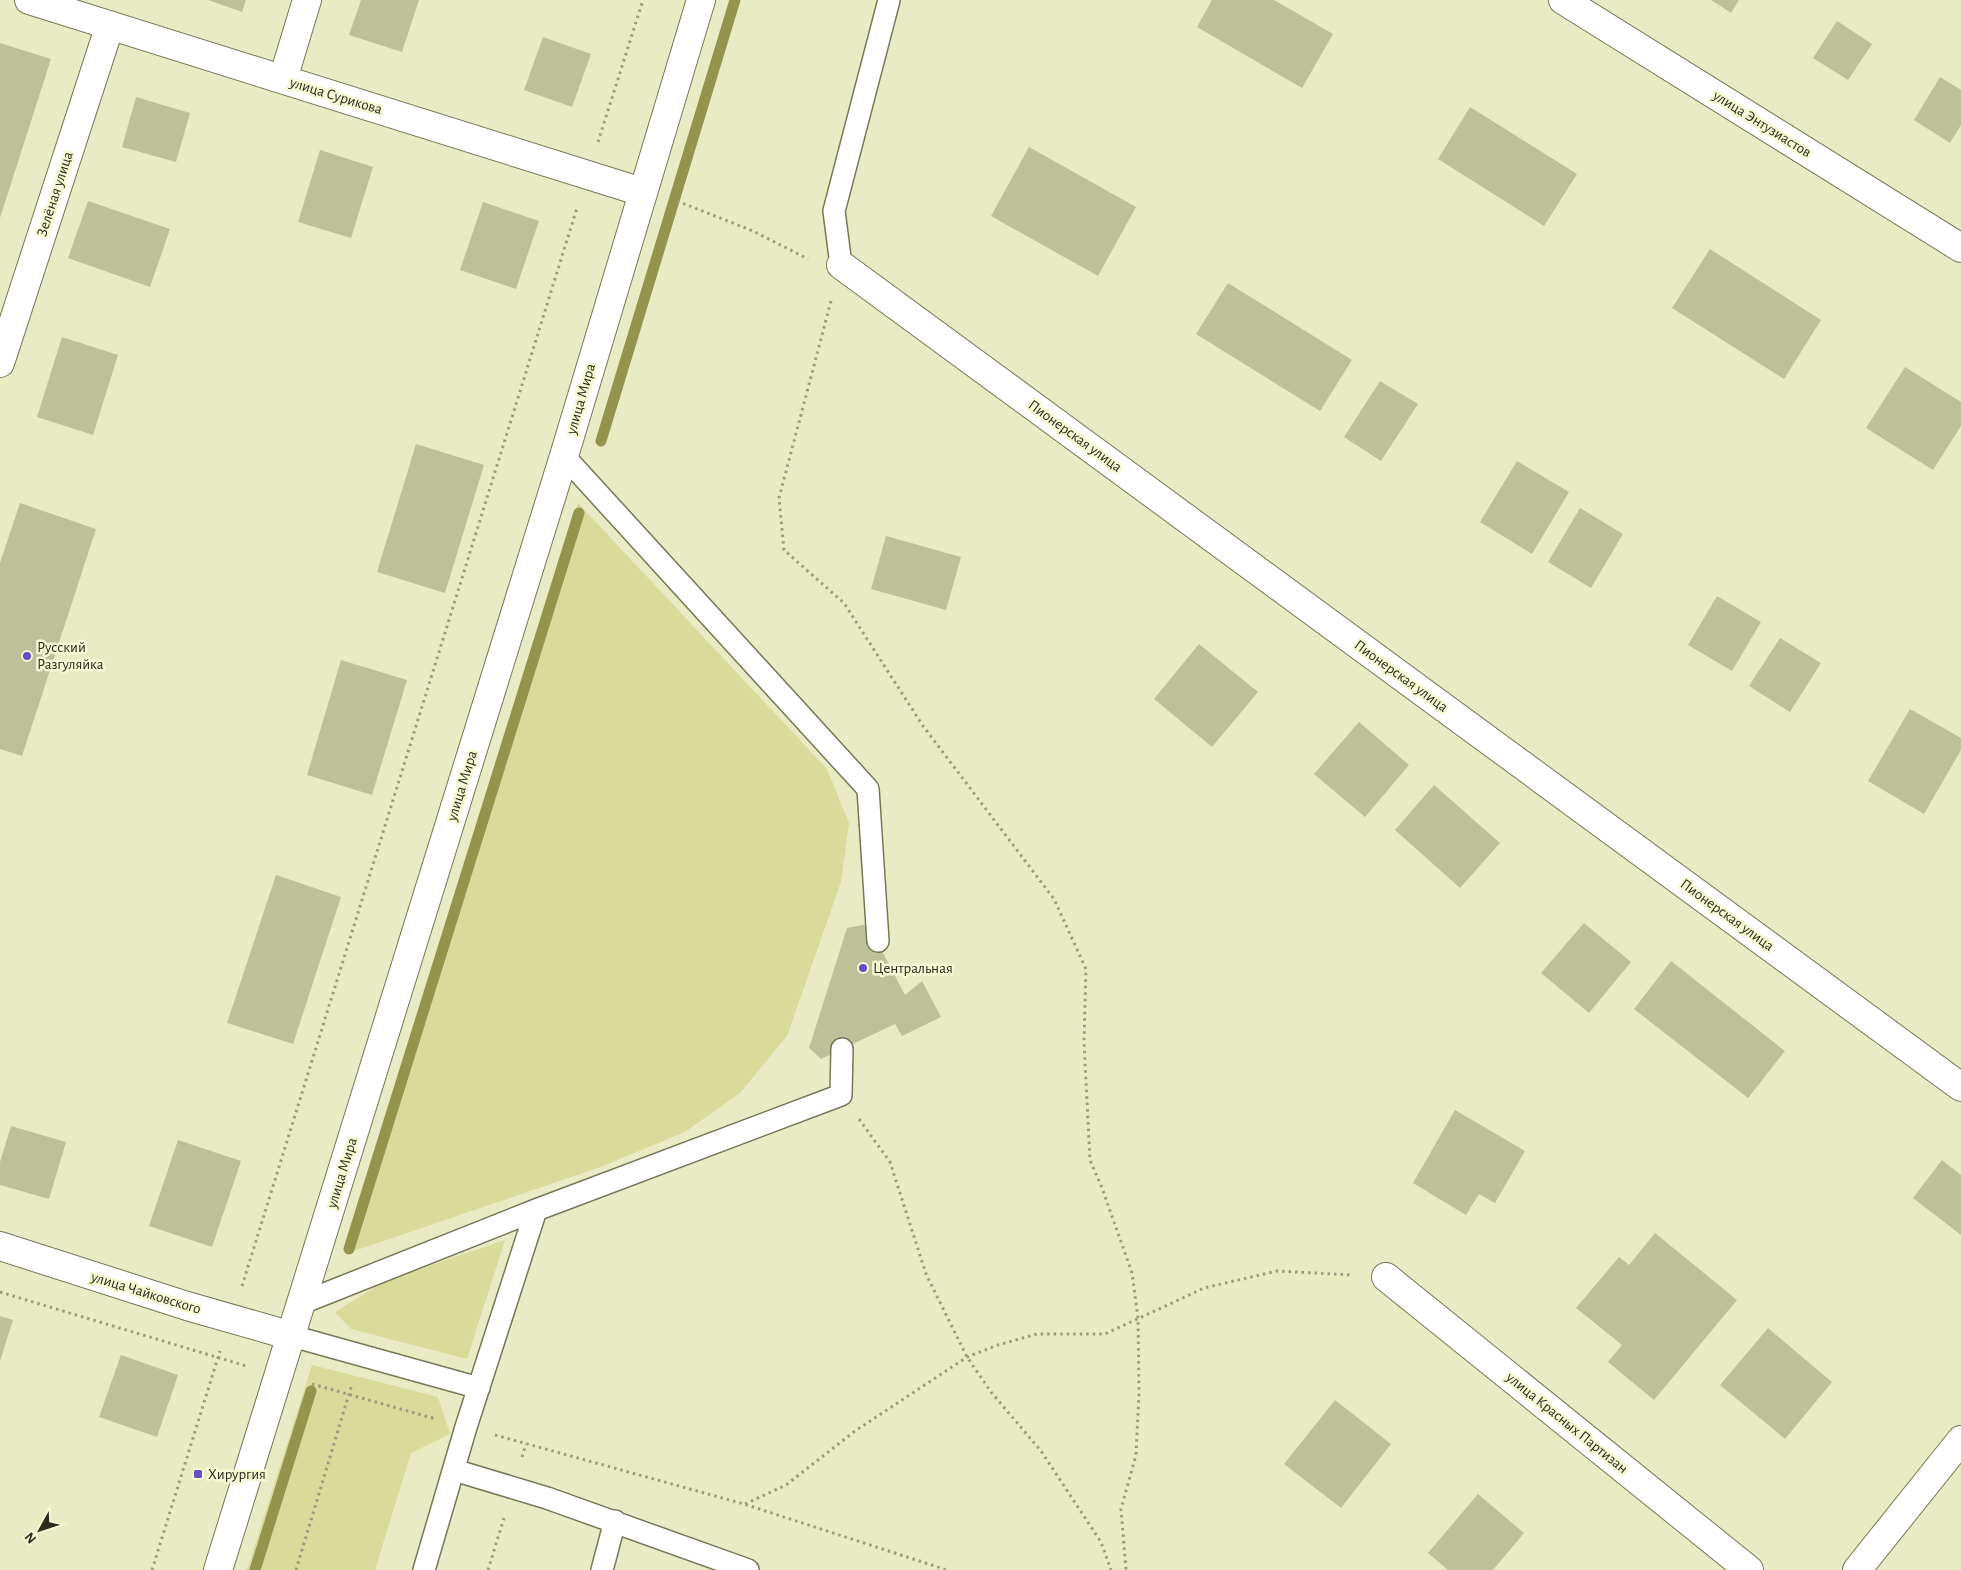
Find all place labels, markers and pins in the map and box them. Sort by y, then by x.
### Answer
place label: Русский Разгуляйка [37,640,104,672]
marker: Русский Разгуляйка [21,650,33,662]
place label: Центральная [873,961,953,976]
marker: Центральная [857,962,869,974]
place label: Хирургия [208,1467,266,1482]
marker: Хирургия [192,1468,204,1480]

